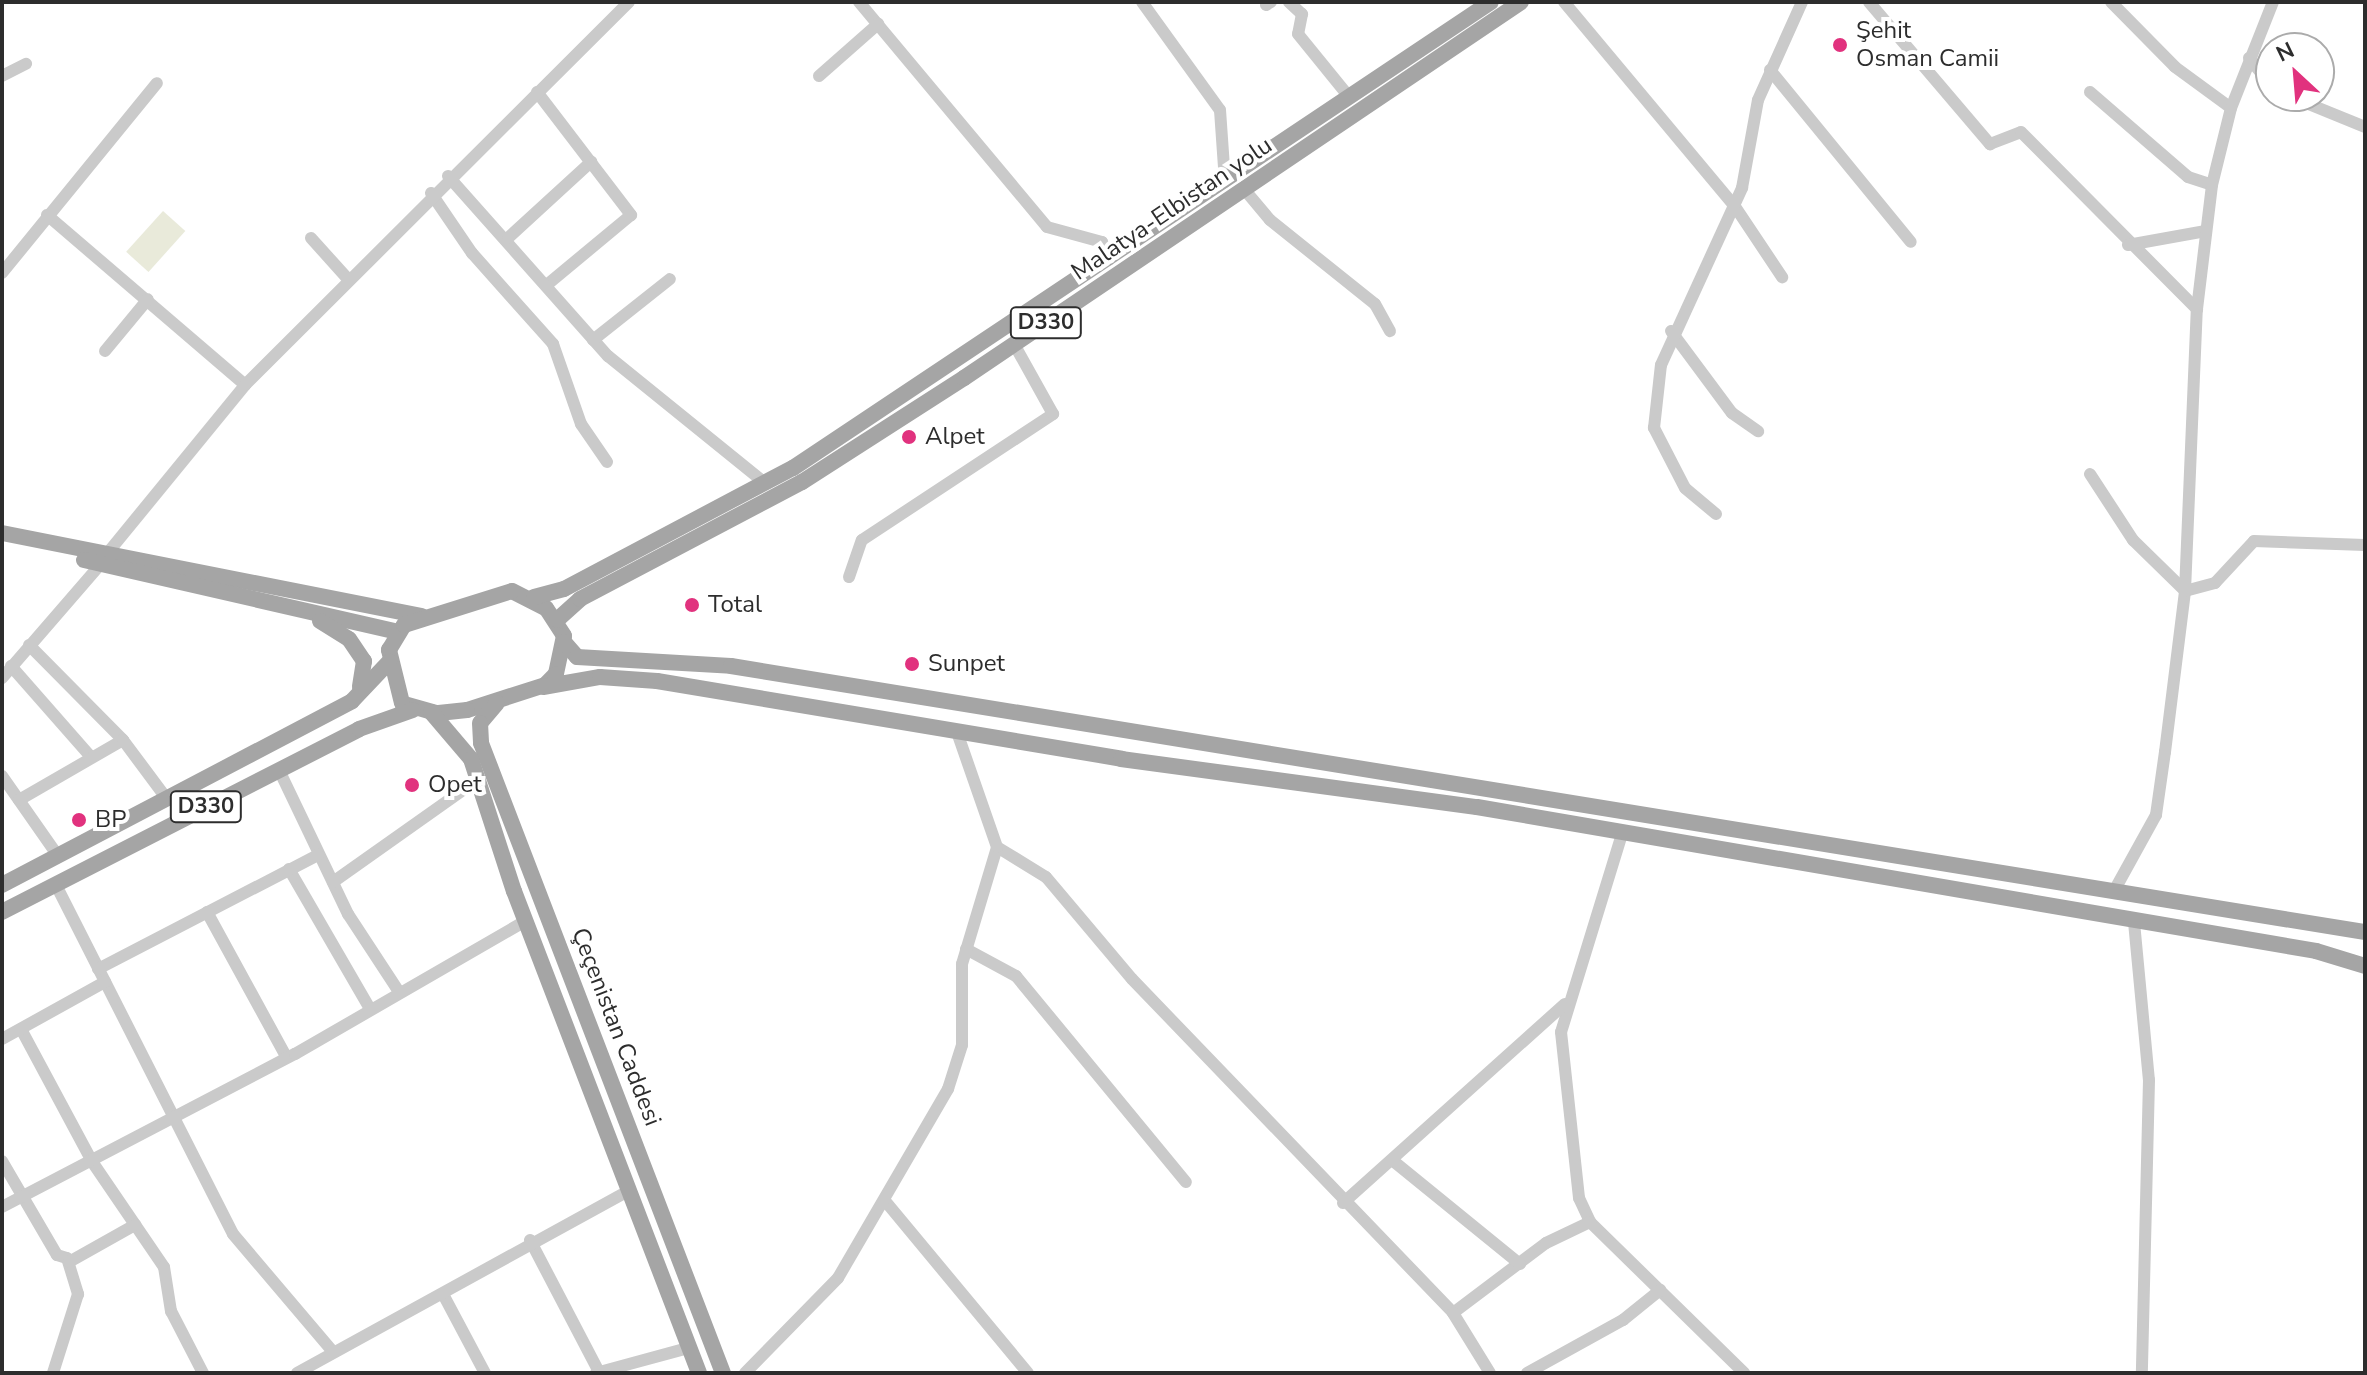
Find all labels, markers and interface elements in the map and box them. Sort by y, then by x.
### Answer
place label: Şehit Osman Camii [1856,17,1999,73]
north arrow [2255,32,2335,112]
text: N [2271,35,2299,69]
marker: Şehit Osman Camii [1831,36,1849,54]
street label: Malatya-Elbistan yolu [1066,131,1278,287]
road number: D330 [1008,305,1084,341]
place label: Alpet [925,423,985,451]
marker: Alpet [900,428,918,446]
place label: Total [708,591,762,619]
marker: Total [683,596,701,614]
place label: Sunpet [928,650,1005,678]
marker: Sunpet [903,655,921,673]
place label: Opet [428,771,482,799]
marker: Opet [403,776,421,794]
road number: D330 [168,789,244,825]
place label: BP [95,806,126,834]
marker: BP [70,811,88,829]
street label: Çeçenistan Caddesi [565,924,667,1130]

